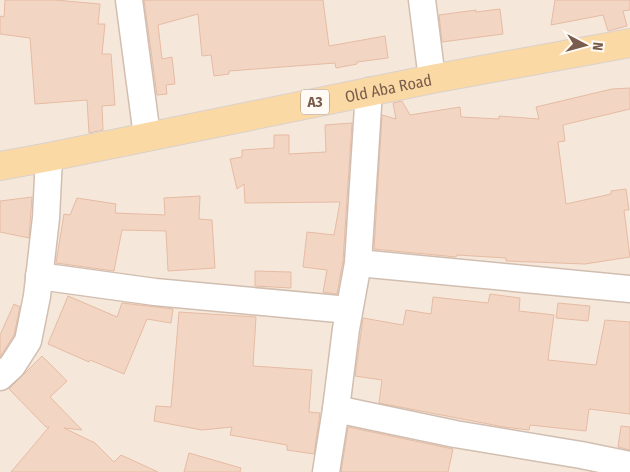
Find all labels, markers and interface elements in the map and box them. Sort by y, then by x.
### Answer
north arrow [560,20,610,70]
text: N [589,41,606,51]
street label: Old Aba Road [343,70,433,107]
road number: A3 [301,90,329,114]

